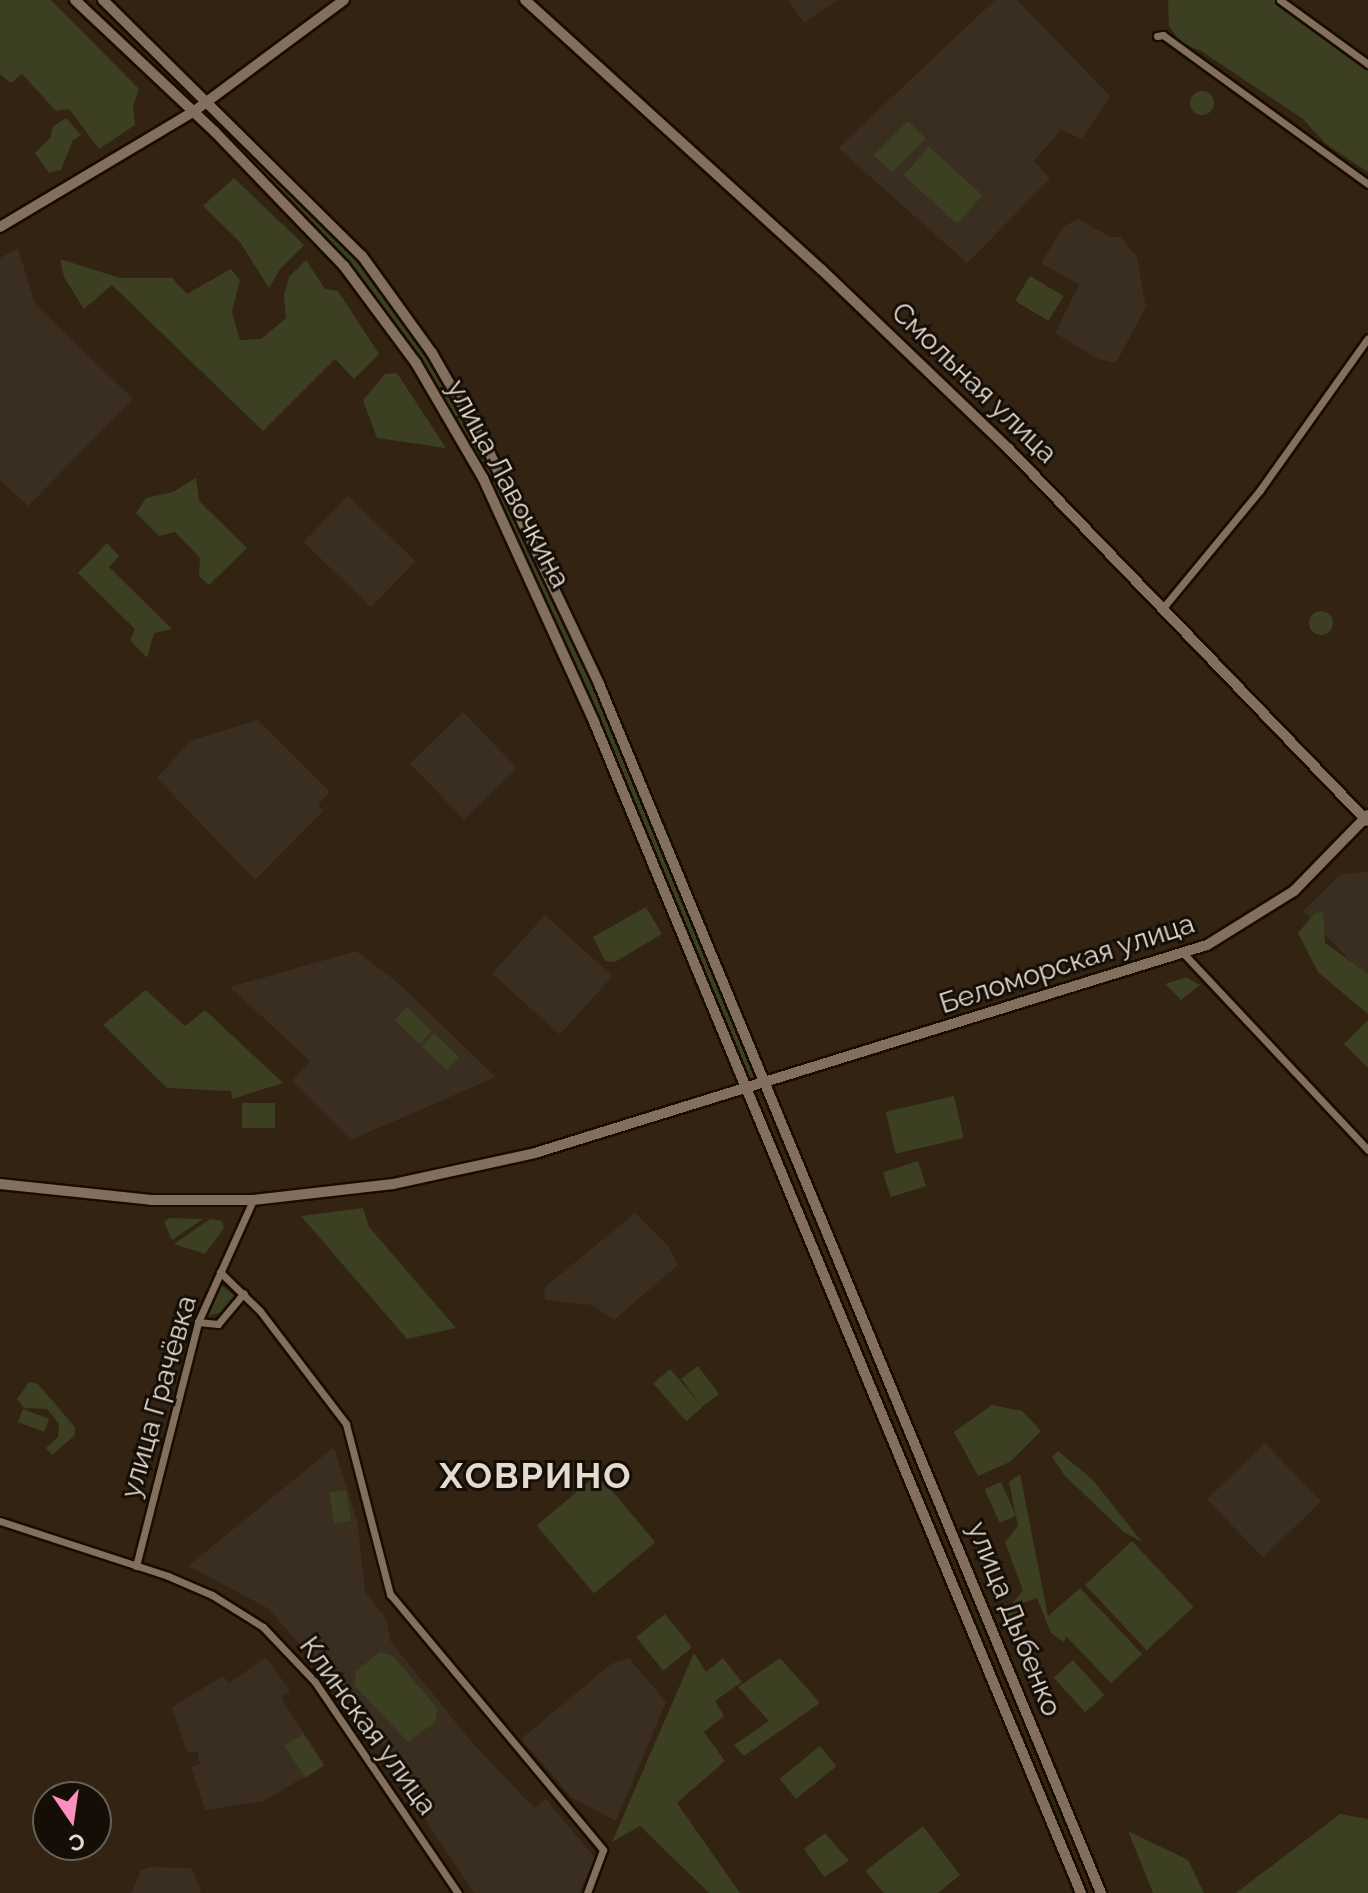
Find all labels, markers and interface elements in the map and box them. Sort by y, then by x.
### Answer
street label: Смольная улица [884,295,1064,471]
street label: улица Лавочкина [439,374,577,594]
street label: Беломорская улица [935,907,1199,1021]
street label: улица Грачёвка [114,1292,204,1502]
district label: ХОВРИНО [439,1454,633,1498]
street label: улица Дыбенко [960,1517,1068,1721]
street label: Клинская улица [292,1630,444,1822]
north arrow [32,1781,112,1861]
text: С [67,1828,87,1857]

